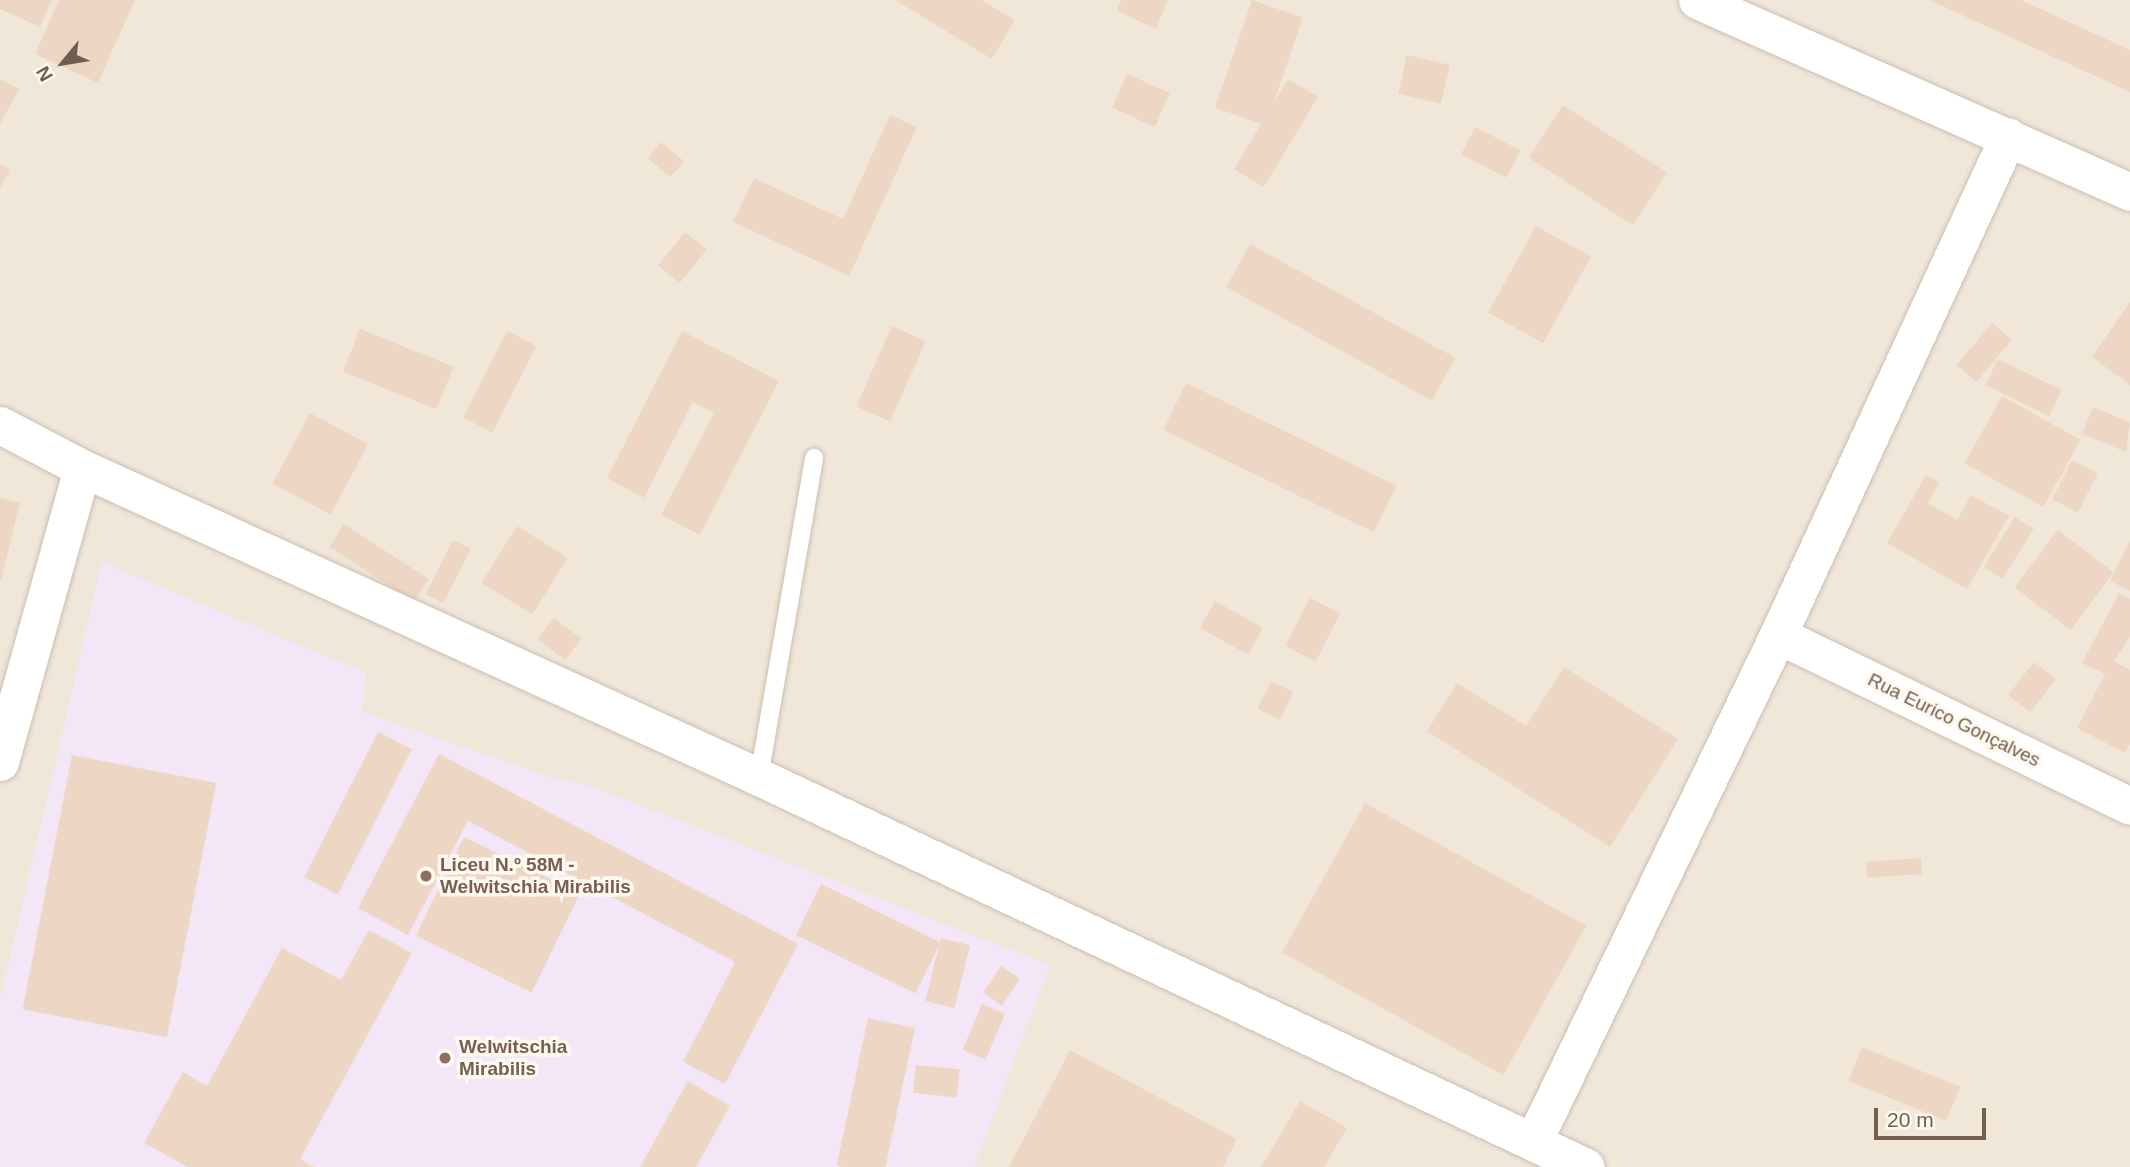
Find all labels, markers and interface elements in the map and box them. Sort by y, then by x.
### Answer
north arrow [28,28,98,98]
text: N [32,63,57,85]
street label: Rua Eurico Gonçalves [1864,668,2044,772]
place label: Liceu N.º 58M - Welwitschia Mirabilis [440,854,631,898]
marker: Liceu N.º 58M - Welwitschia Mirabilis [418,868,434,884]
place label: Welwitschia Mirabilis [459,1036,567,1080]
marker: Welwitschia Mirabilis [437,1050,453,1066]
scale bar [1878,1094,1990,1138]
text: 20 m [1887,1108,1934,1131]

